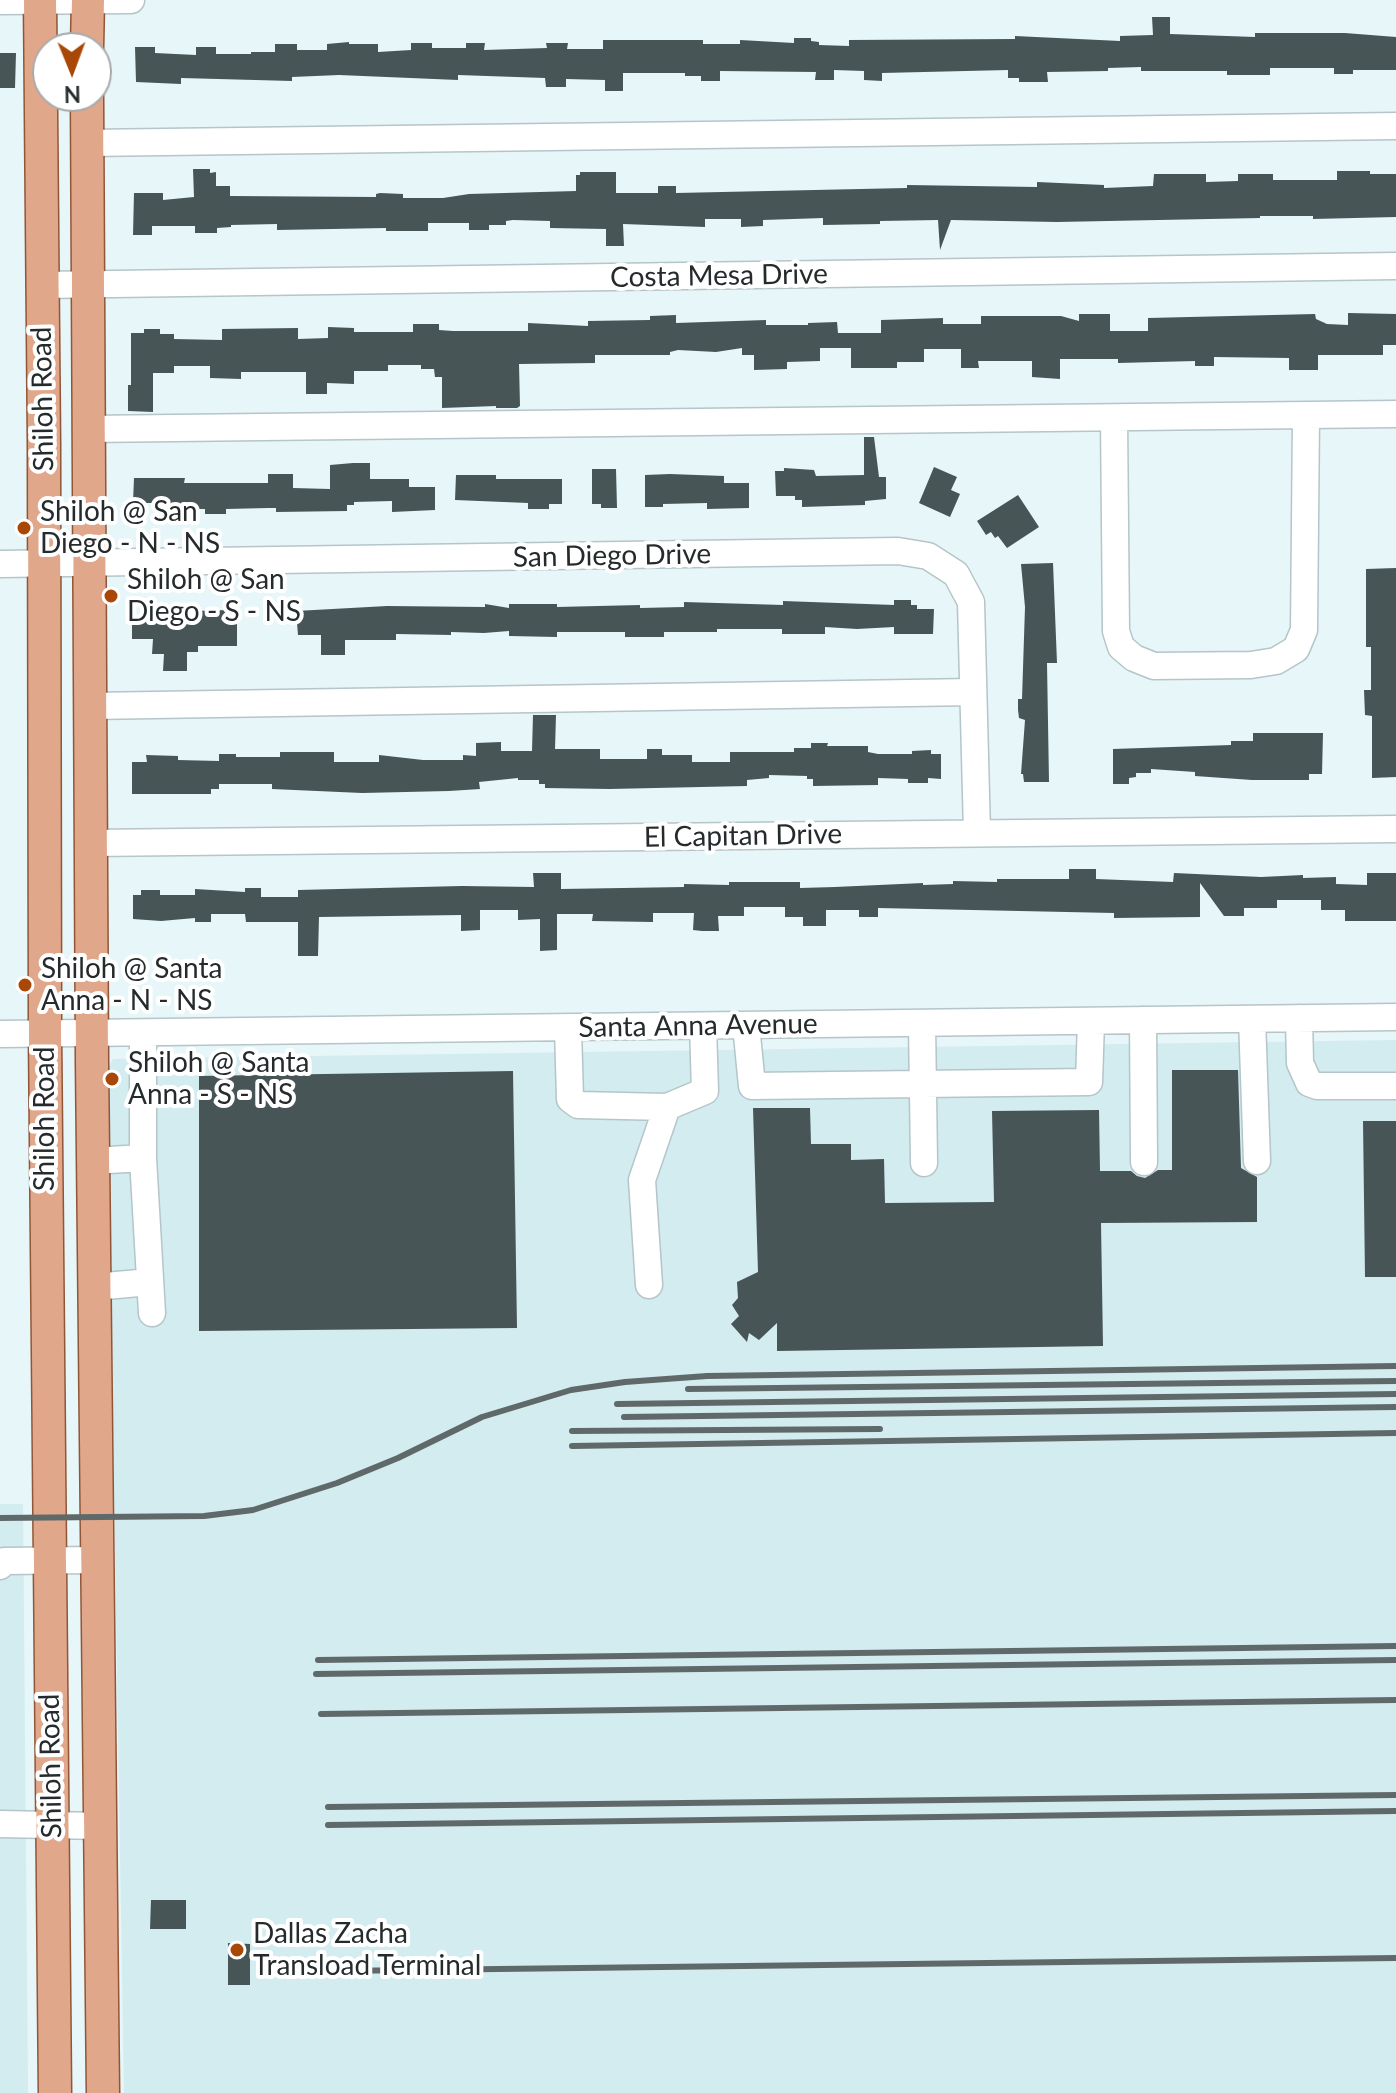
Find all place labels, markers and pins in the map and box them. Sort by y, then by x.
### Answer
place label: Shiloh @ San Diego - N - NS [40,495,220,561]
marker: Shiloh @ San Diego - N - NS [15,519,33,537]
place label: Shiloh @ San Diego - S - NS [127,563,301,629]
marker: Shiloh @ San Diego - S - NS [102,587,120,605]
place label: Shiloh @ Santa Anna - N - NS [41,952,222,1018]
marker: Shiloh @ Santa Anna - N - NS [16,976,34,994]
place label: Shiloh @ Santa Anna - S - NS [128,1046,309,1112]
marker: Shiloh @ Santa Anna - S - NS [103,1070,121,1088]
place label: Dallas Zacha Transload Terminal [253,1917,481,1983]
marker: Dallas Zacha Transload Terminal [228,1941,246,1959]

